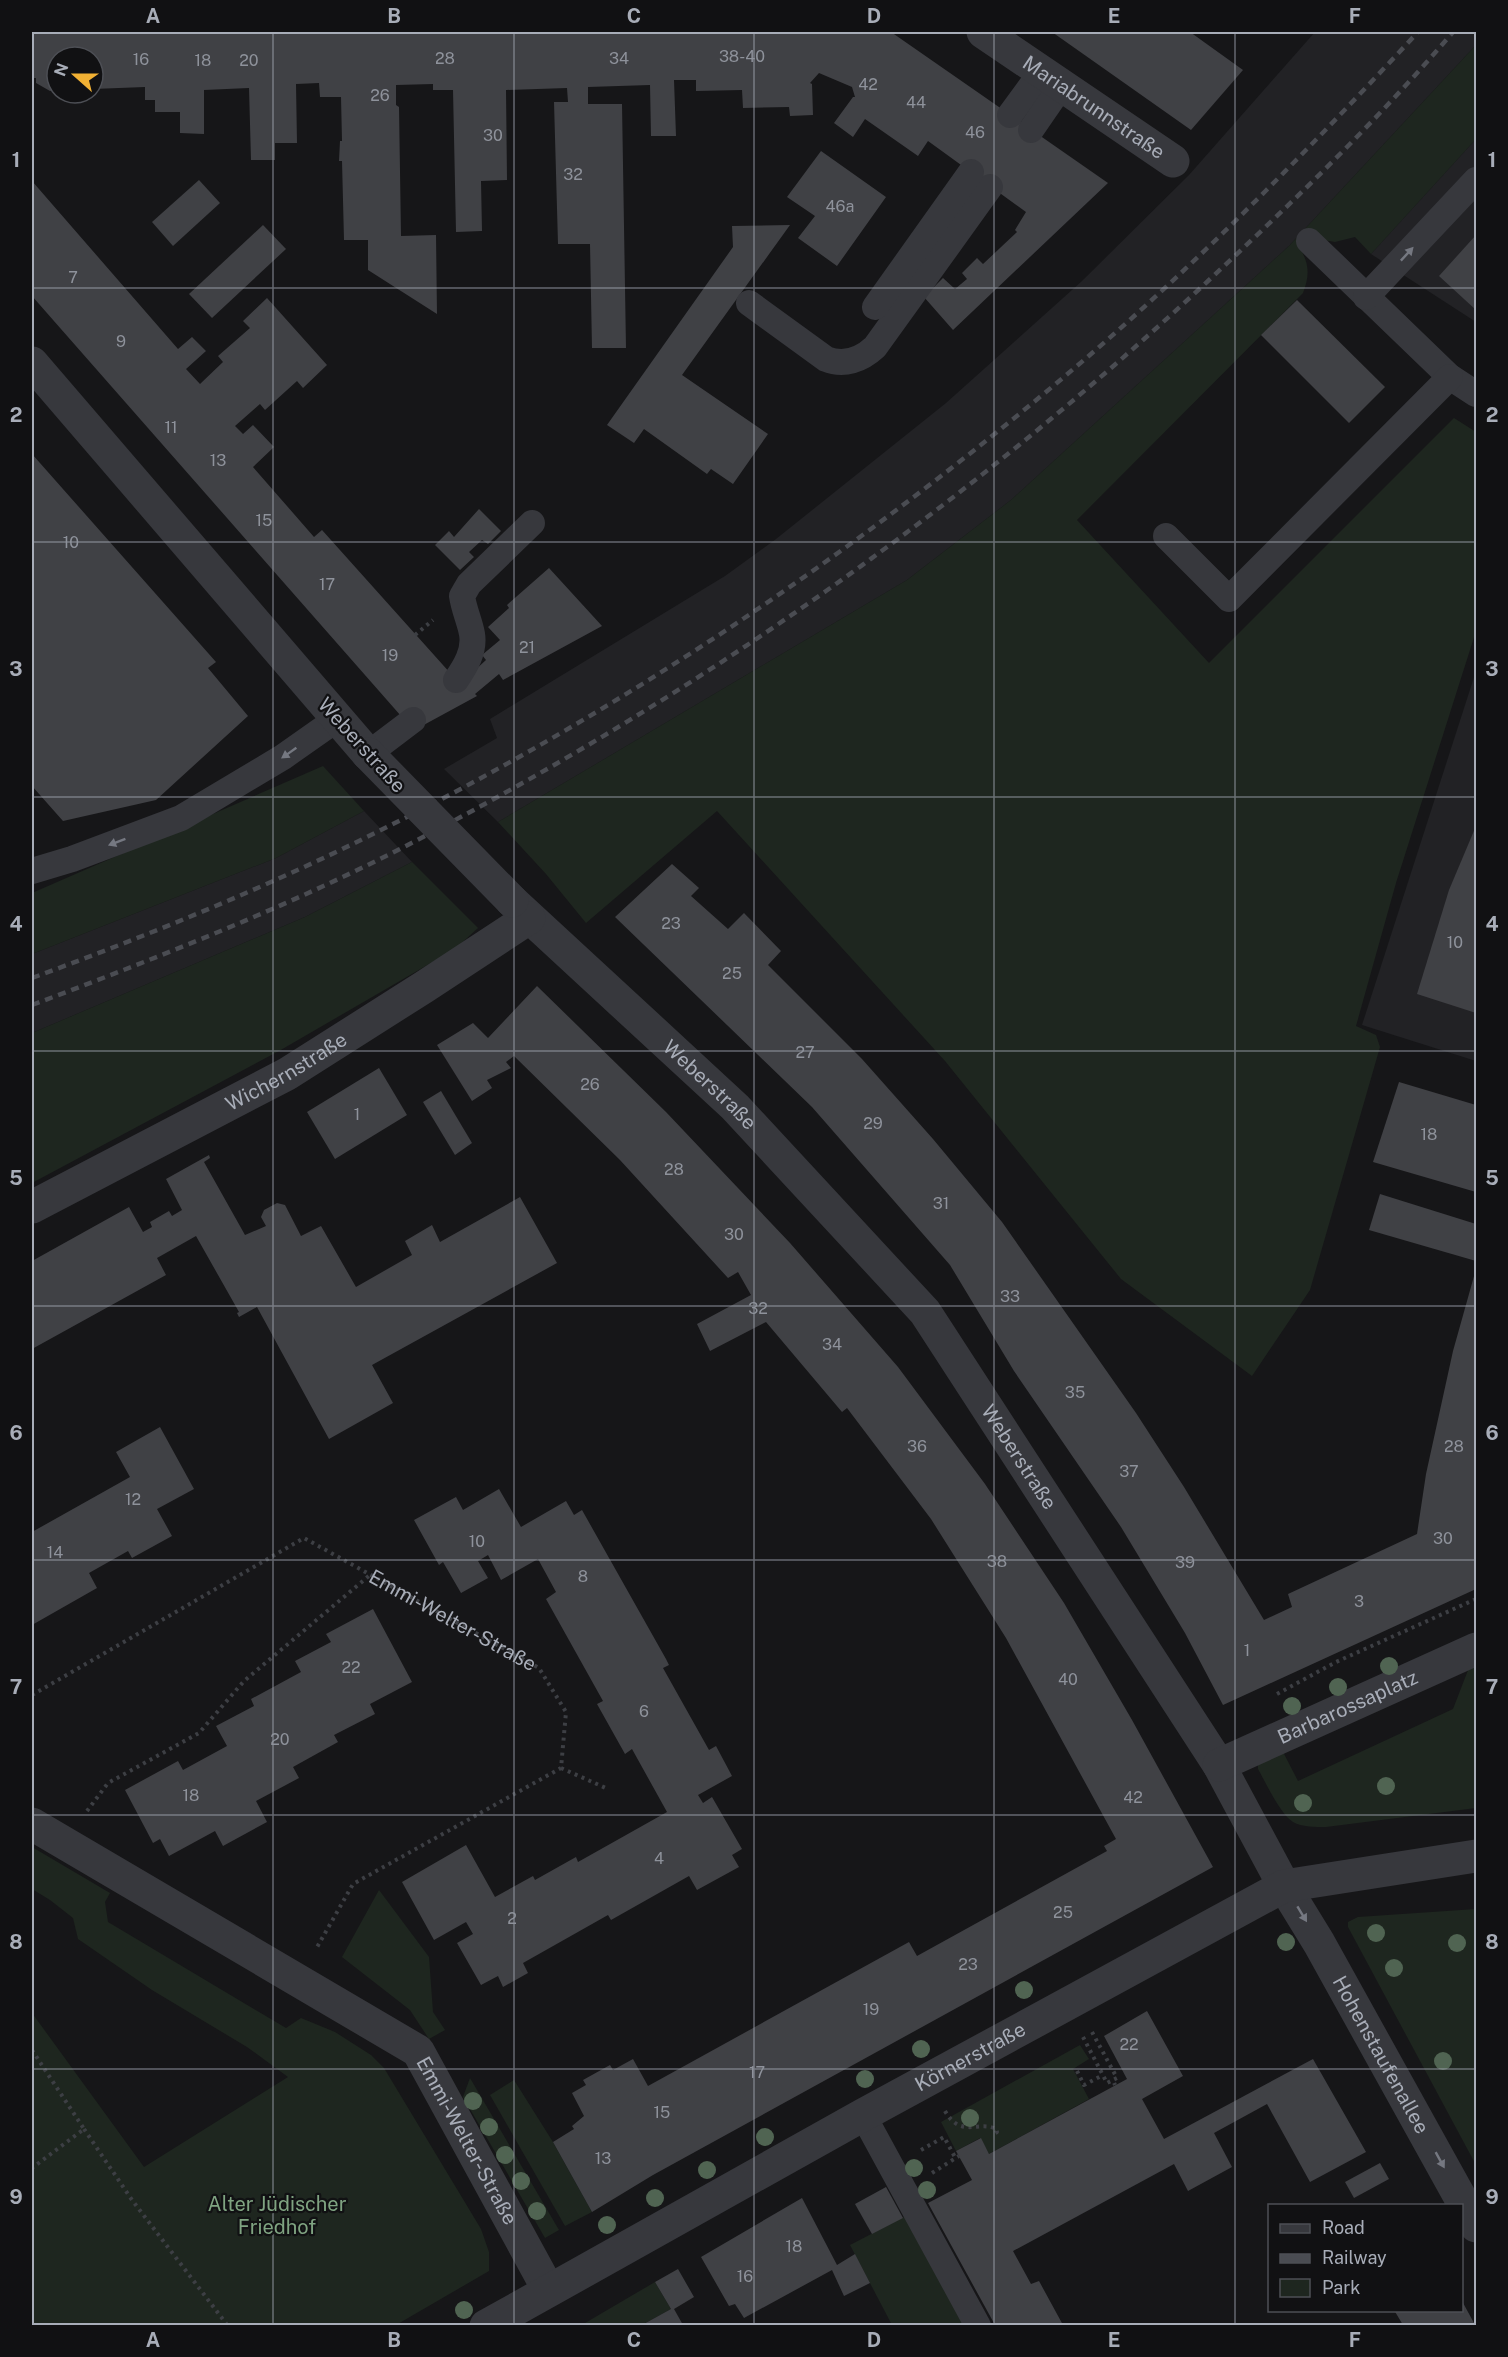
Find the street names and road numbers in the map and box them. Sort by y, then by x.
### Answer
street label: Mariabrunnstraße [1018,51,1169,164]
street label: Weberstraße [313,692,411,798]
street label: Wichernstraße [221,1027,351,1116]
street label: Weberstraße [658,1035,762,1135]
street label: Weberstraße [976,1400,1062,1514]
street label: Emmi-Welter-Straße [365,1564,541,1676]
street label: Barbarossaplatz [1274,1665,1421,1749]
street label: Hohenstaufenallee [1328,1971,1434,2138]
street label: Körnerstraße [911,2017,1030,2096]
street label: Emmi-Welter-Straße [411,2053,523,2229]

